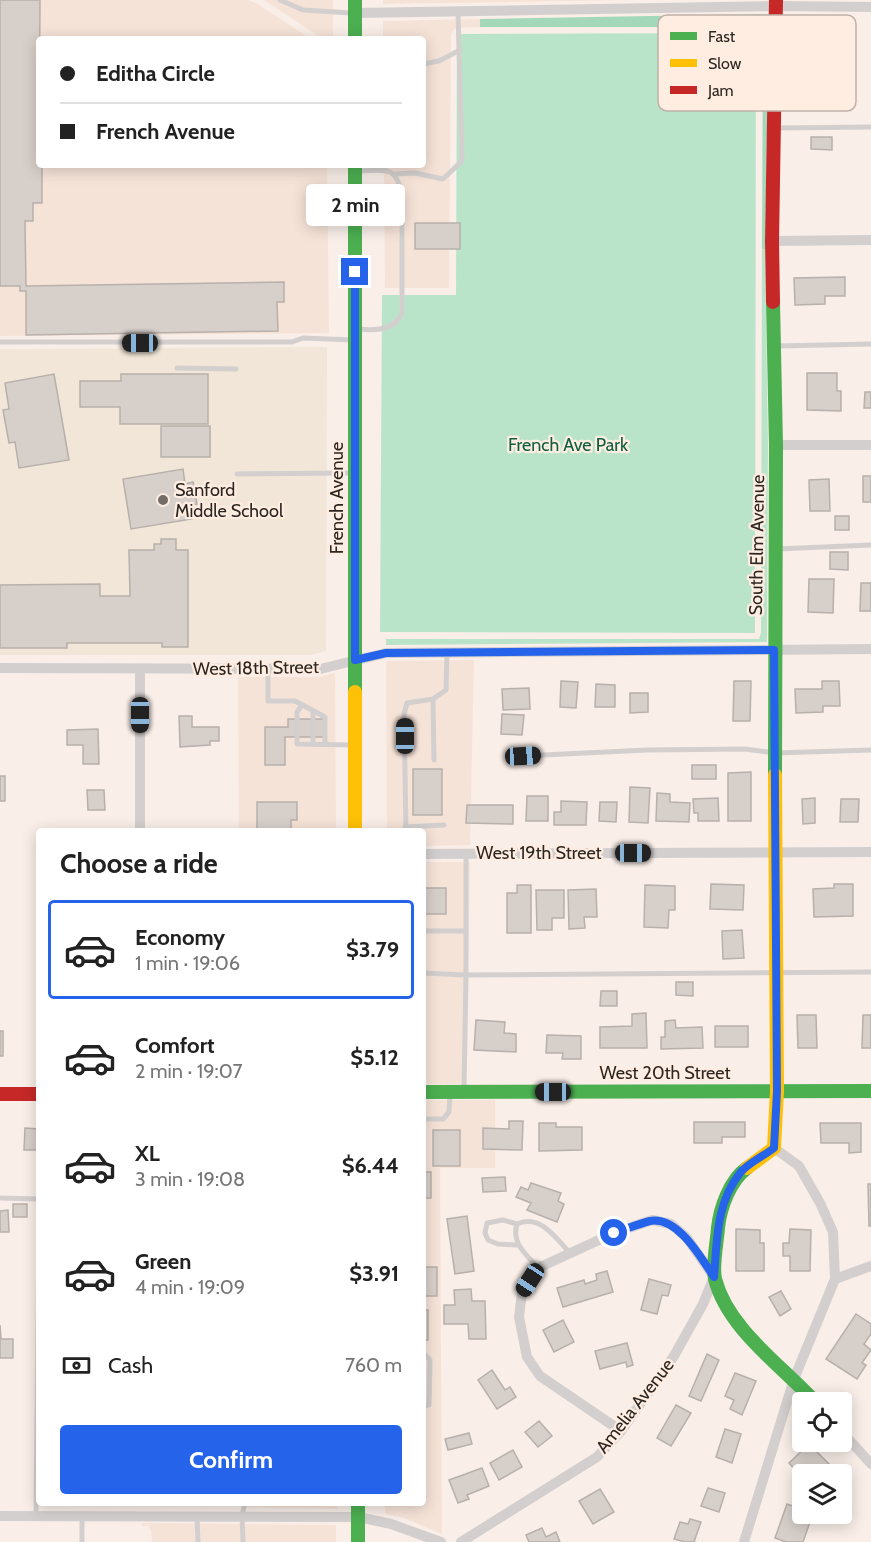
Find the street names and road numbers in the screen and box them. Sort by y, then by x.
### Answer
street label: French Avenue [326,442,348,554]
street label: South Elm Avenue [745,474,769,616]
street label: West 18th Street [193,656,319,680]
street label: West 19th Street [476,842,602,864]
street label: West 20th Street [599,1062,731,1084]
street label: Amelia Avenue [591,1354,679,1458]

